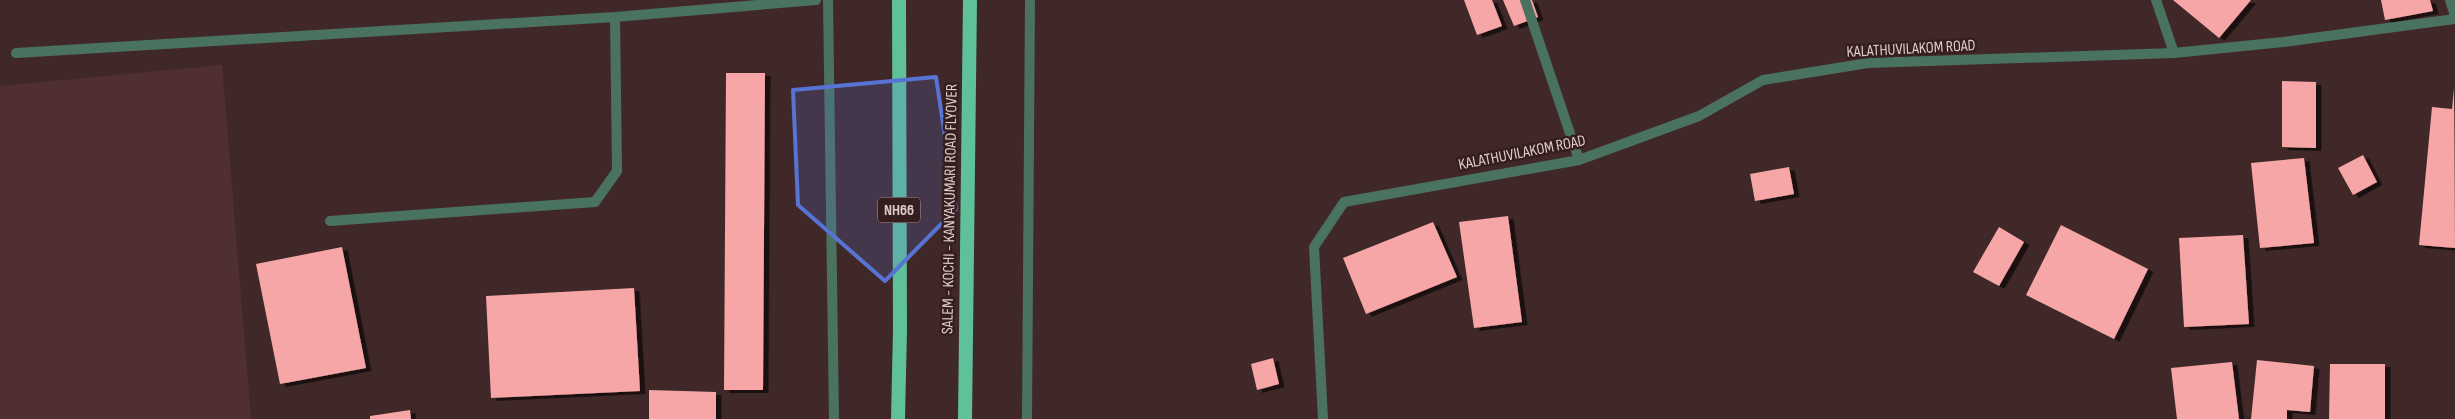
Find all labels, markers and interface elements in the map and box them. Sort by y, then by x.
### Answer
street label: KALATHUVILAKOM ROAD [1846,36,1976,62]
street label: SALEM - KOCHI - KANYAKUMARI ROAD FLYOVER [938,84,962,334]
street label: KALATHUVILAKOM ROAD [1457,131,1587,175]
road number: NH66 [878,198,920,222]

